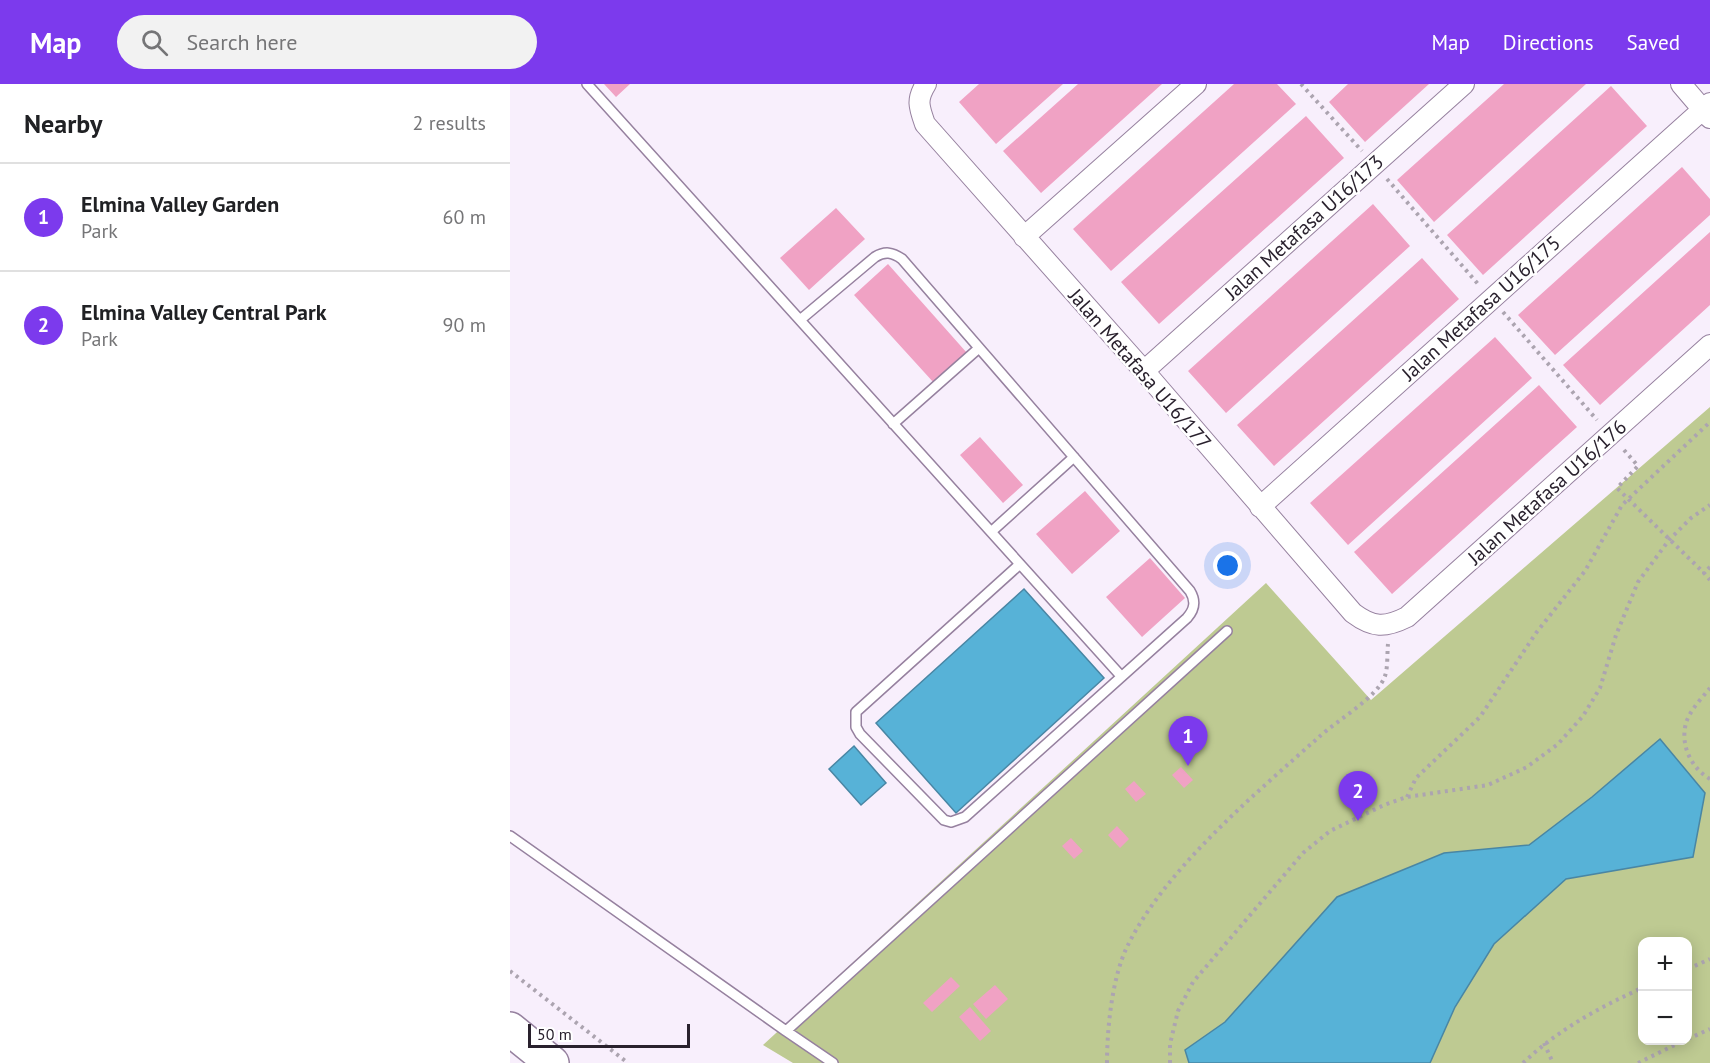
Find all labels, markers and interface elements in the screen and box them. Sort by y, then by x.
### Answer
search box [117,15,537,69]
text: Map [30,24,81,61]
icon: search [138,26,171,59]
text: Search here [186,28,297,56]
text: Map [1431,29,1470,56]
text: Directions [1503,29,1594,56]
text: Saved [1627,29,1680,56]
text: Nearby [24,107,102,140]
text: 2 results [413,110,486,136]
street label: Jalan Metafasa U16/173 [1218,149,1389,306]
text: Elmina Valley Garden [81,190,279,218]
text: 1 [38,204,49,230]
text: 60 m [443,204,486,230]
text: Park [81,218,118,244]
street label: Jalan Metafasa U16/175 [1395,230,1566,387]
street label: Jalan Metafasa U16/177 [1062,282,1217,455]
text: Elmina Valley Central Park [81,298,327,326]
text: 2 [38,312,49,338]
text: 90 m [443,312,486,338]
text: Park [81,326,118,352]
street label: Jalan Metafasa U16/176 [1461,414,1632,571]
your location [1213,551,1242,580]
pin: 1 [1168,716,1208,766]
pin: 2 [1338,772,1378,821]
map controls [1638,937,1692,1045]
button: + [1638,937,1692,991]
button: − [1638,991,1692,1045]
scale bar [528,1021,690,1048]
text: 50 m [537,1024,572,1044]

